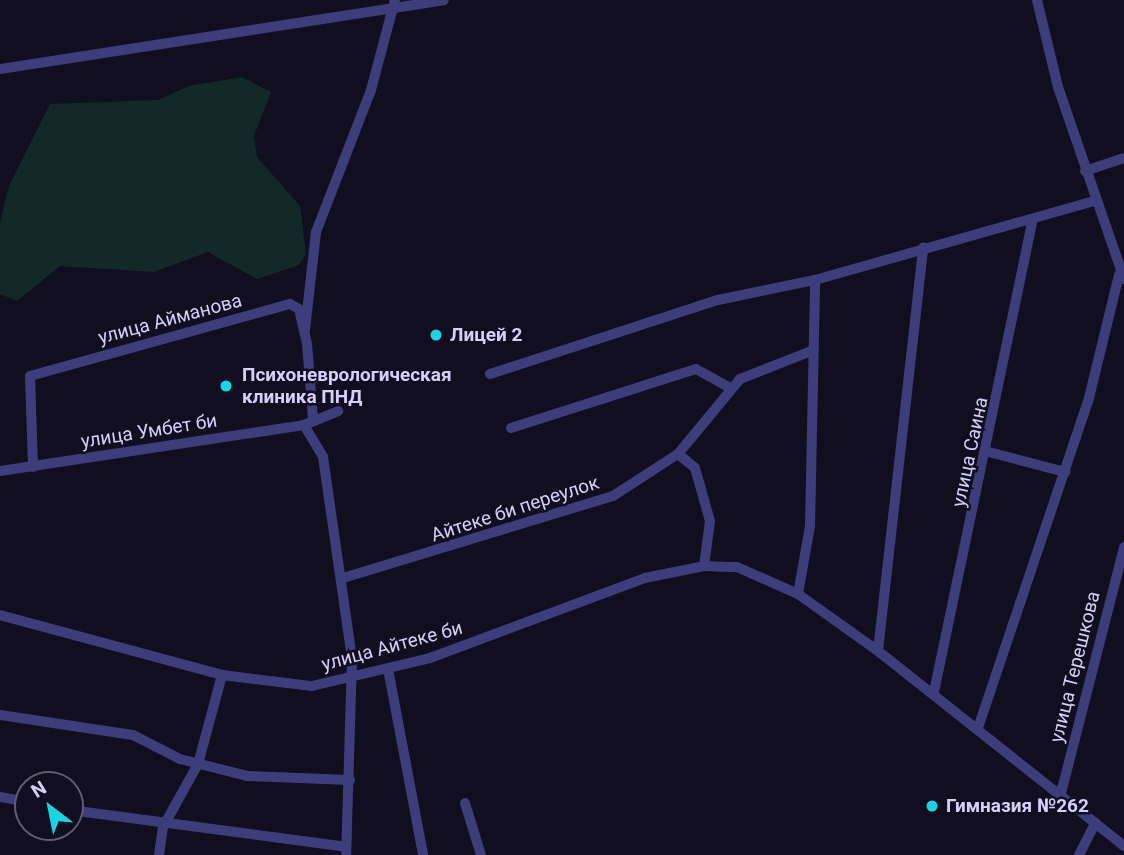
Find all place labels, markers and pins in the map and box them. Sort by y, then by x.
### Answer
place label: Лицей 2 [450,324,522,346]
marker: Лицей 2 [428,327,444,343]
place label: Психоневрологическая клиника ПНД [242,364,452,408]
marker: Психоневрологическая клиника ПНД [216,376,236,396]
place label: Гимназия №262 [946,795,1089,817]
marker: Гимназия №262 [924,798,940,814]

